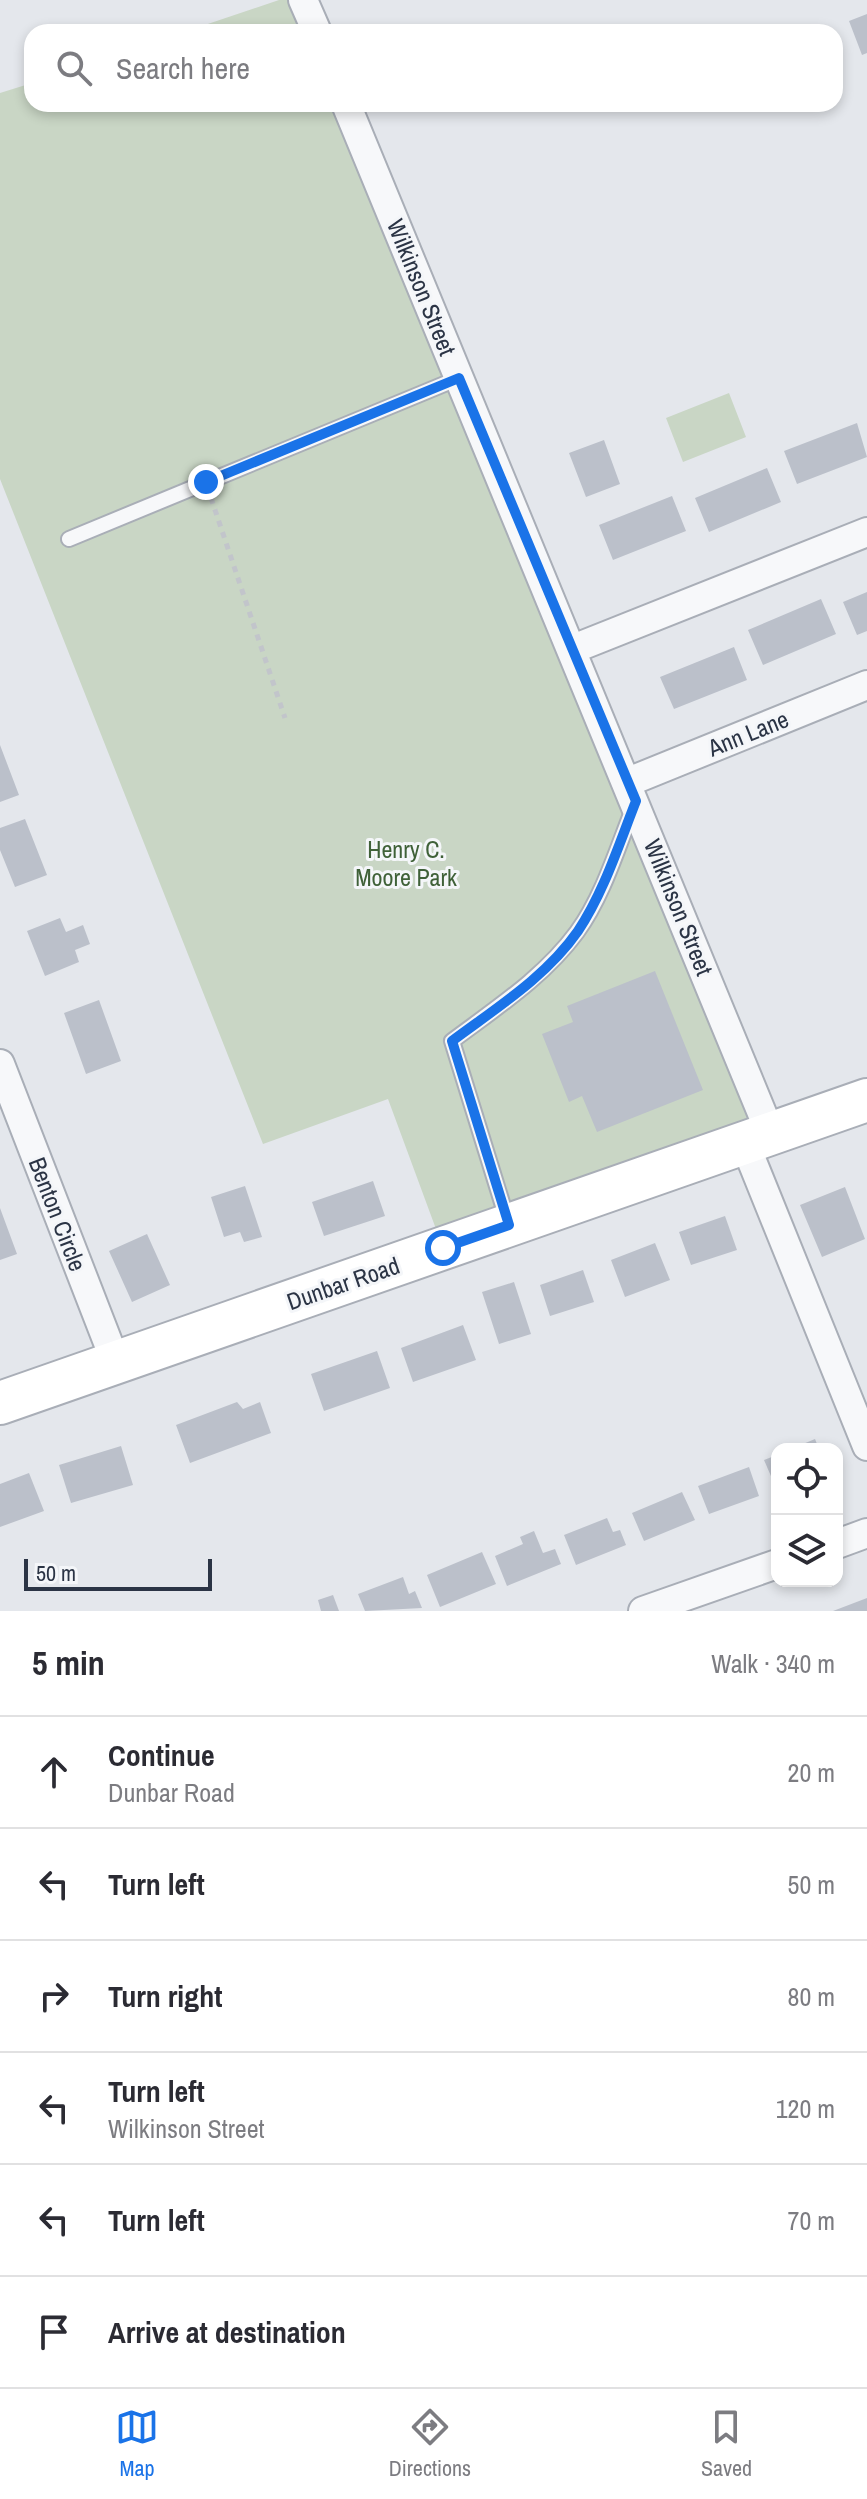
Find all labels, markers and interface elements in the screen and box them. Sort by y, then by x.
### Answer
search box [24,24,843,112]
icon: search [52,46,96,90]
text: Search here [116,48,250,88]
street label: Wilkinson Street [380,214,464,360]
route end [188,464,224,500]
street label: Ann Lane [702,702,793,764]
park label: Henry C. Moore Park [355,833,457,893]
street label: Wilkinson Street [637,834,721,980]
street label: Benton Circle [22,1153,94,1275]
route start [425,1230,461,1266]
street label: Dunbar Road [282,1249,404,1317]
map controls [771,1443,843,1587]
button: locate [771,1443,843,1515]
button: layers [771,1515,843,1587]
scale bar [24,1555,212,1591]
text: 50 m [36,1558,76,1588]
text: 5 min [32,1640,105,1686]
text: Walk · 340 m [711,1646,835,1681]
text: Continue [108,1735,215,1775]
icon: ahead [32,1750,76,1794]
text: 20 m [788,1755,835,1790]
text: Dunbar Road [108,1775,235,1810]
icon: left [32,1862,76,1906]
text: Turn left [108,1864,205,1904]
text: 50 m [788,1867,835,1902]
icon: right [32,1974,76,2018]
text: Turn right [108,1976,222,2016]
text: 80 m [788,1979,835,2014]
text: Turn left [108,2071,205,2111]
icon: left [32,2086,76,2130]
text: 120 m [776,2091,835,2126]
text: Wilkinson Street [108,2111,264,2146]
icon: left [32,2198,76,2242]
text: Turn left [108,2200,205,2240]
text: 70 m [788,2203,835,2238]
icon: arrive [32,2310,76,2354]
text: Arrive at destination [108,2312,346,2352]
tab: Map [115,2405,159,2483]
tab: Directions [389,2405,471,2483]
tab: Saved [701,2405,752,2483]

